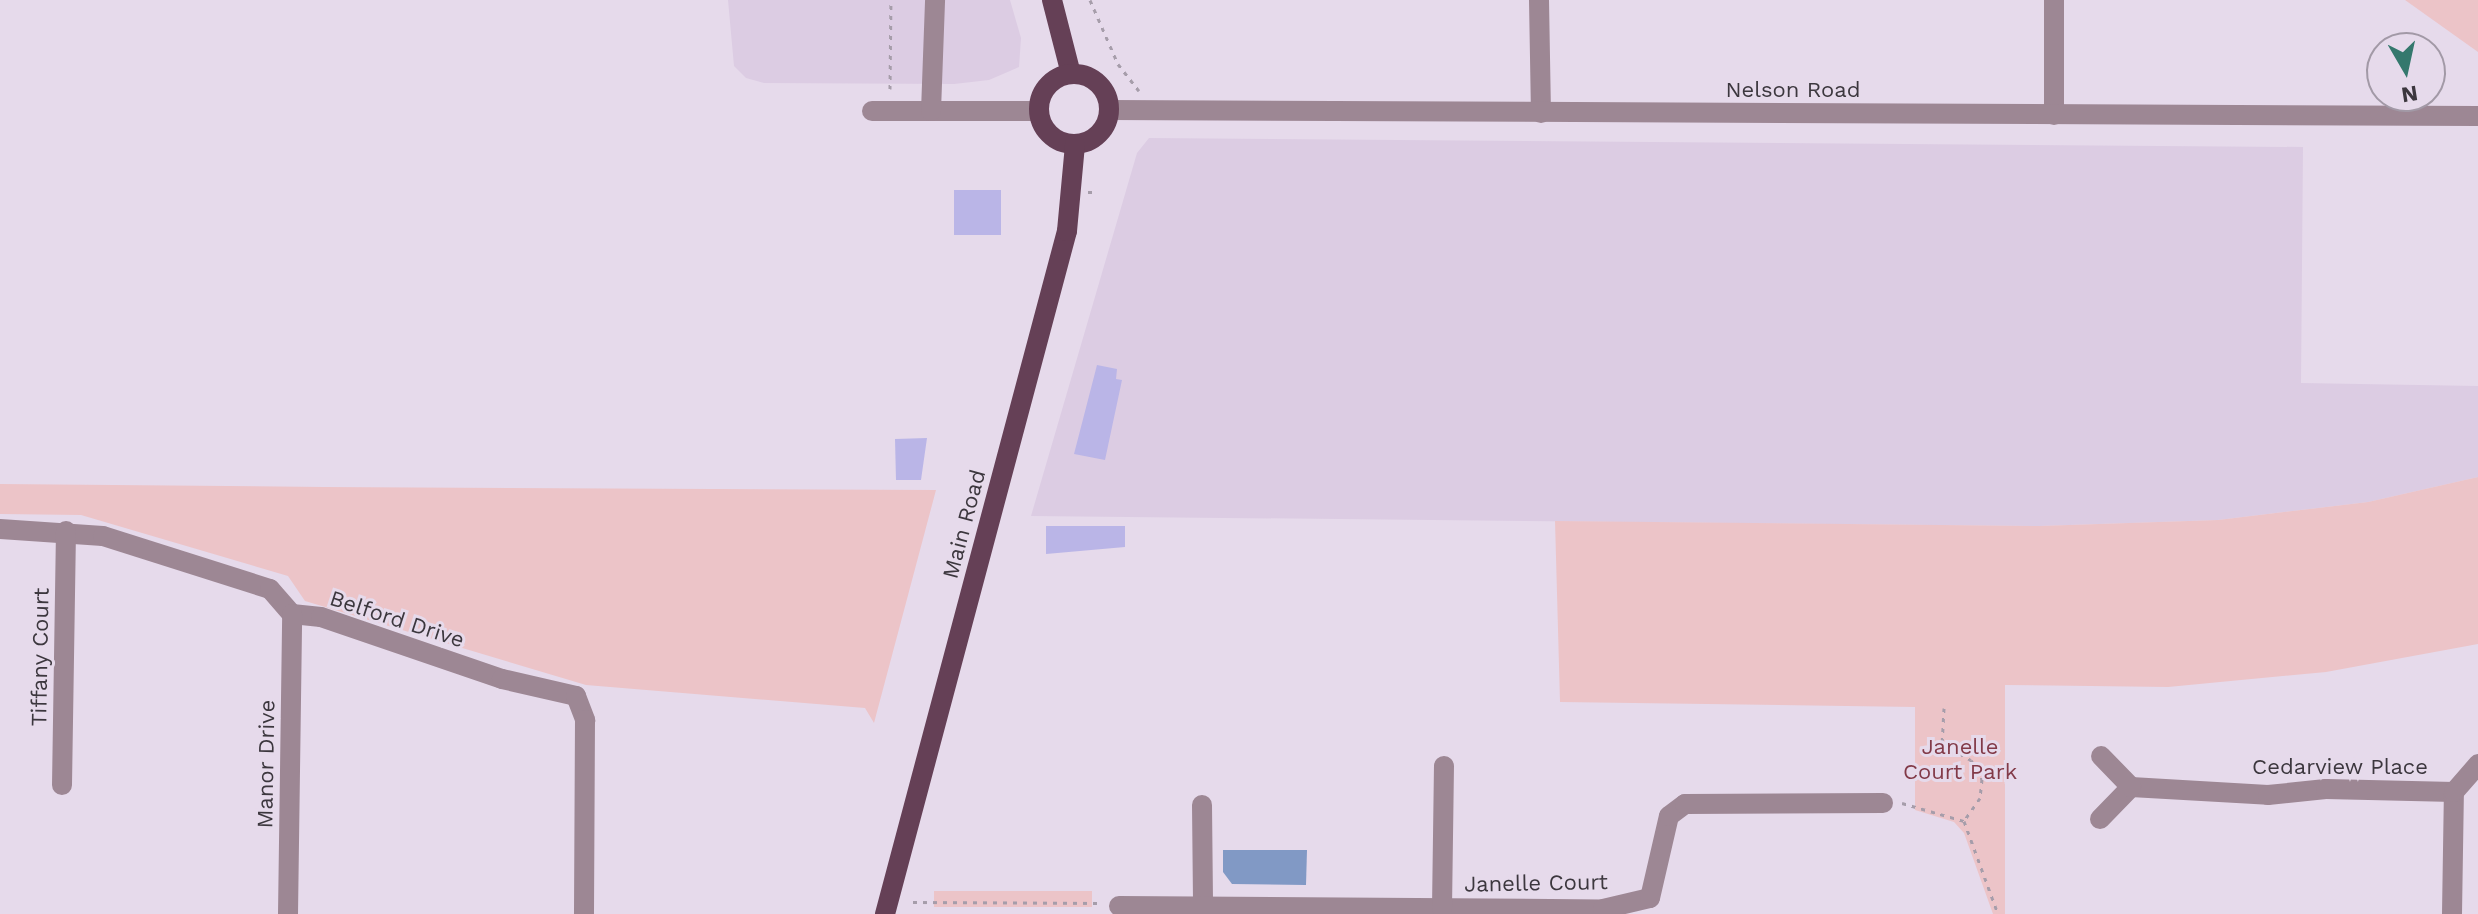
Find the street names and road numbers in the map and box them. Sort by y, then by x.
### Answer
street label: Nelson Road [1725,77,1861,103]
street label: Main Road [937,467,991,581]
street label: Belford Drive [326,585,468,653]
street label: Tiffany Court [26,587,54,727]
street label: Manor Drive [252,699,280,829]
street label: Cedarview Place [2252,754,2428,780]
street label: Janelle Court [1464,869,1608,897]

